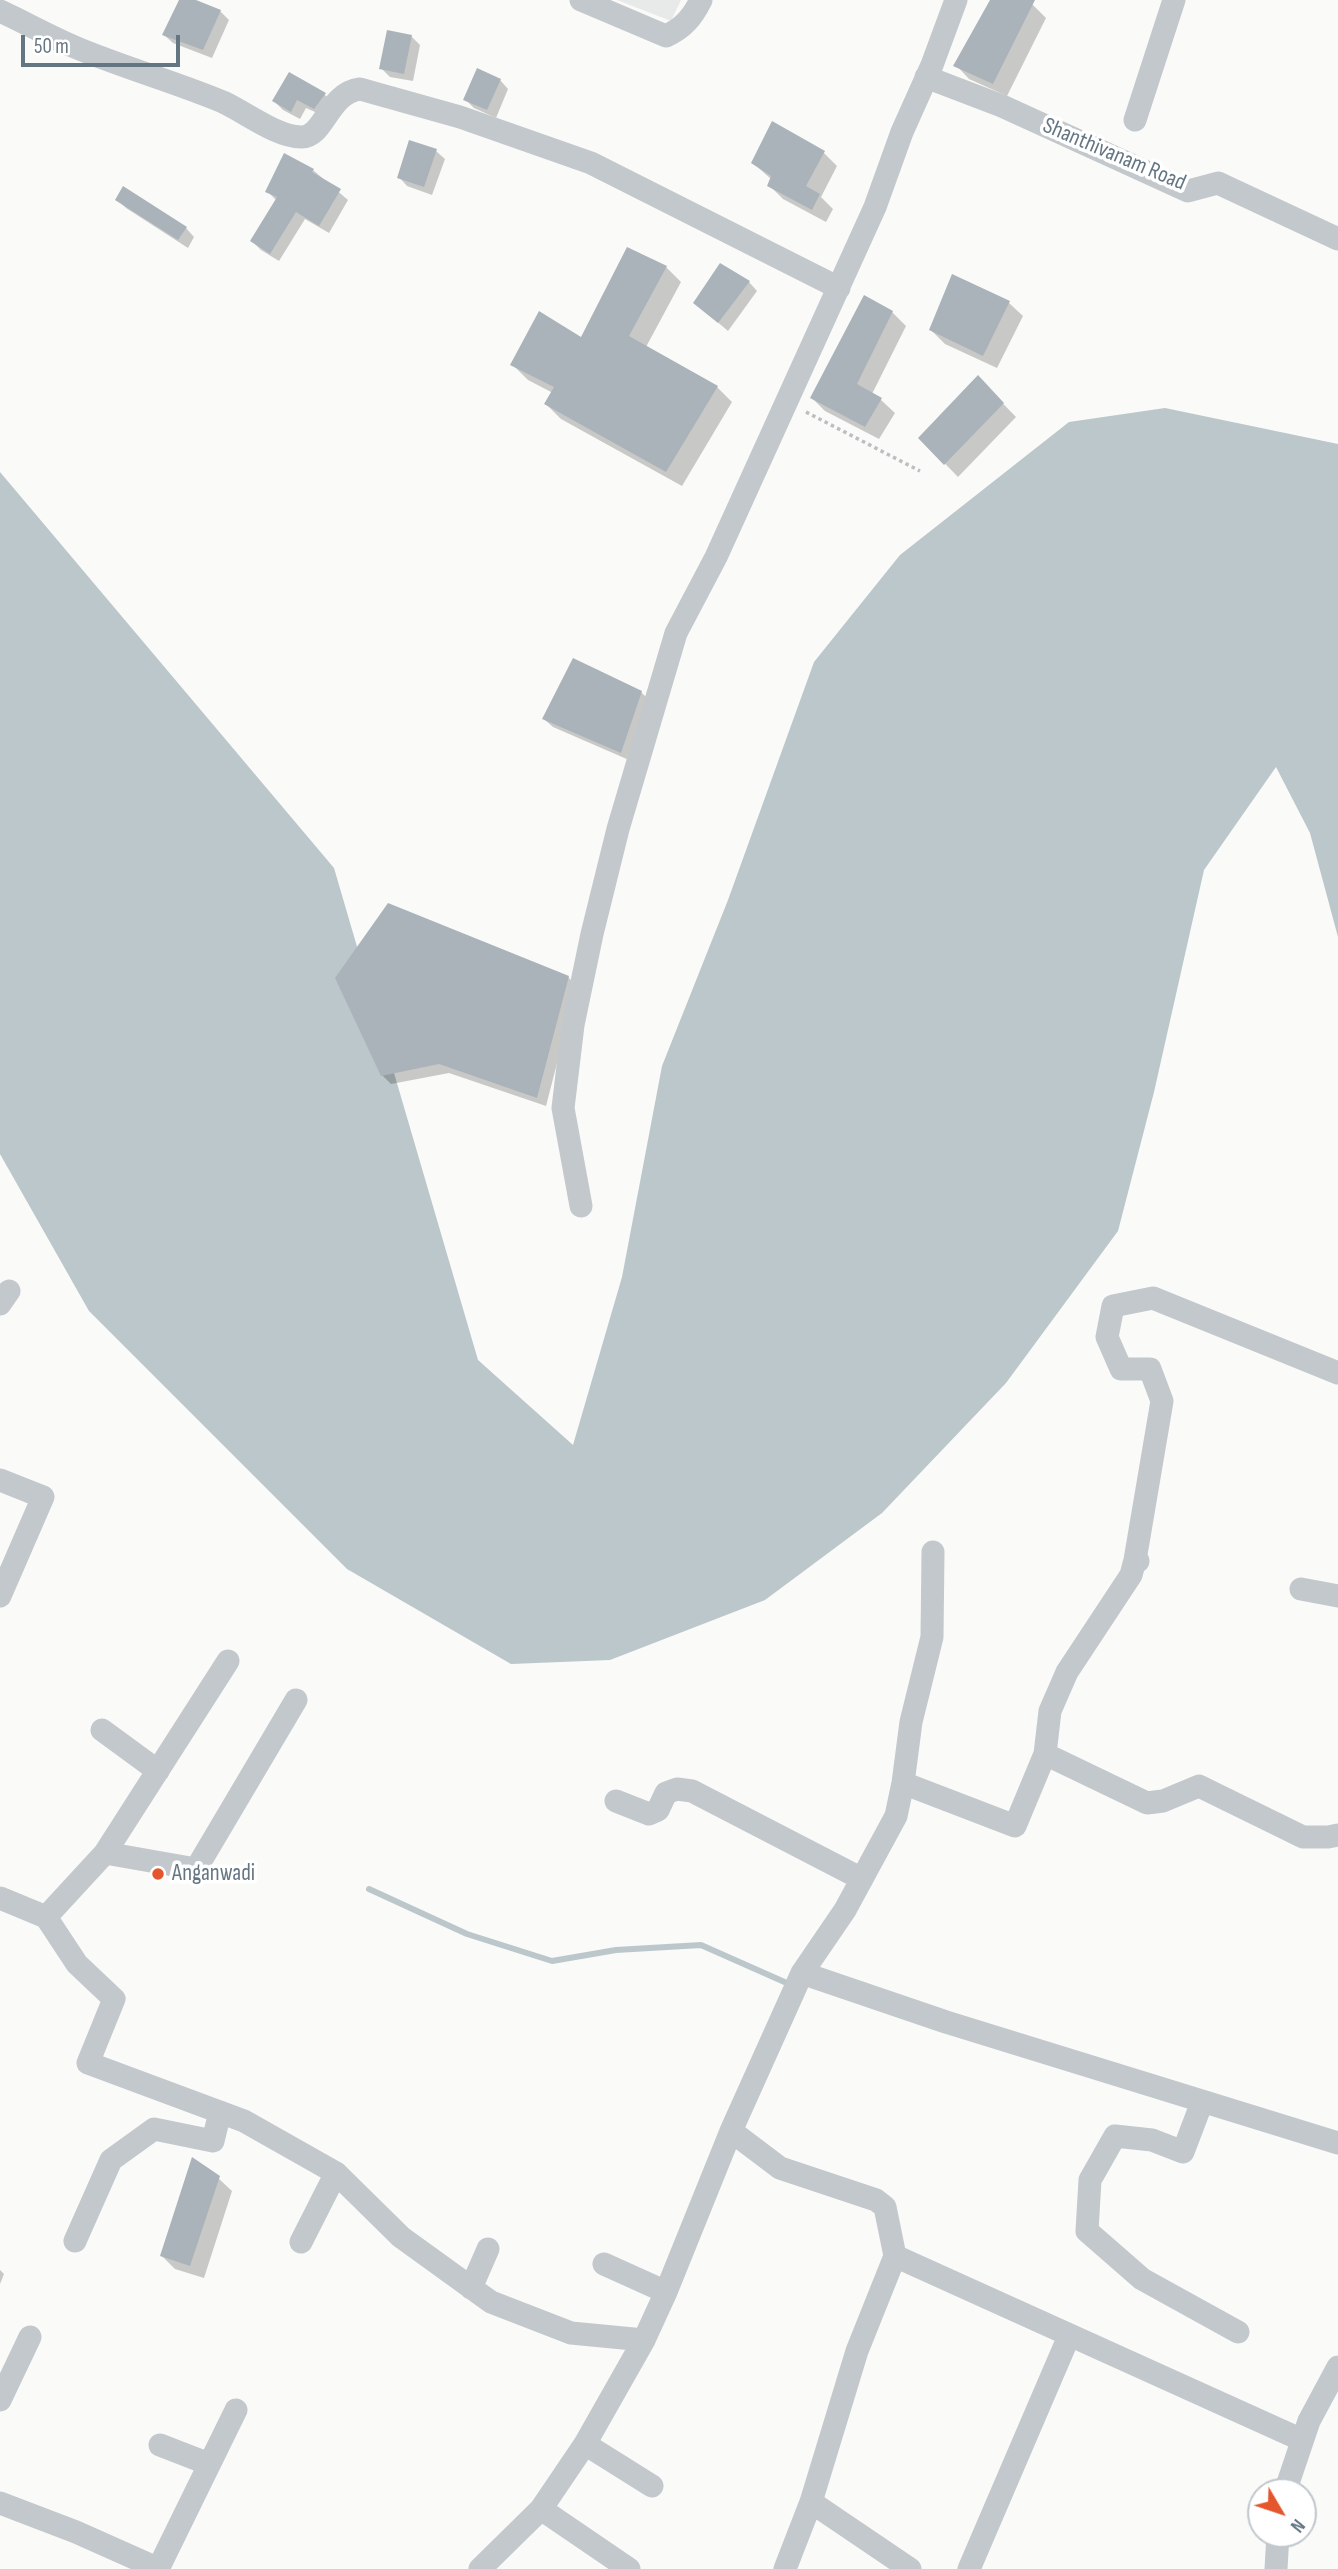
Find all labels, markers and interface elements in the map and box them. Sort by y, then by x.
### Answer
scale bar [24,21,184,65]
text: 50 m [34,34,69,59]
street label: Shanthivanam Road [1038,112,1190,198]
place label: Anganwadi [172,1860,255,1888]
marker: Anganwadi [150,1866,166,1882]
north arrow [1247,2478,1317,2548]
text: N [1285,2514,1309,2536]

